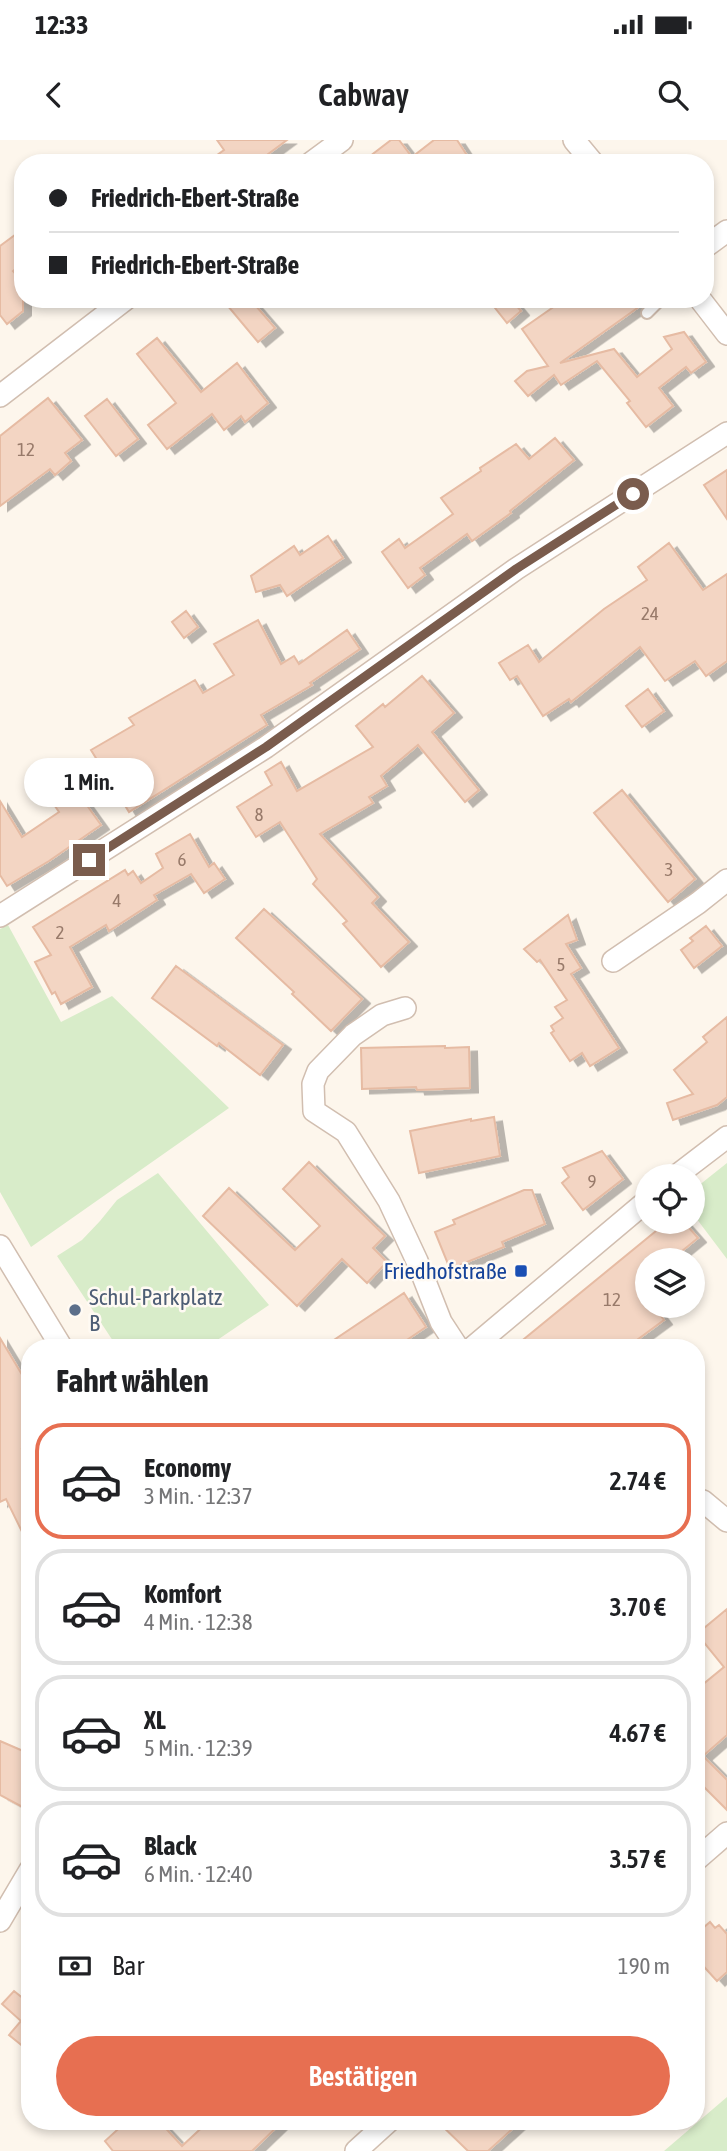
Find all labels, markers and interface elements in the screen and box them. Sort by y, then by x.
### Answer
text: 12:33 [35,10,89,40]
icon: back [35,76,73,114]
text: Cabway [318,76,409,113]
icon: search [654,76,692,114]
text: Friedrich-Ebert-Straße [91,183,299,213]
text: Friedrich-Ebert-Straße [91,250,299,280]
house number: 12 [17,438,35,460]
route start [617,478,649,510]
house number: 24 [641,602,659,624]
callout: 1 Min. [24,758,154,808]
text: 1 Min. [64,769,114,795]
house number: 8 [255,803,264,825]
route end [73,844,105,876]
house number: 6 [178,848,187,870]
house number: 3 [665,858,673,880]
house number: 4 [113,889,122,911]
house number: 2 [56,921,64,943]
house number: 5 [557,953,565,975]
map controls [635,1164,705,1318]
button: locate [635,1164,705,1234]
house number: 9 [588,1170,597,1192]
button: layers [635,1248,705,1318]
place label: Friedhofstraße [384,1258,507,1284]
marker: Friedhofstraße [513,1263,529,1279]
place label: Schul-Parkplatz B [89,1284,222,1336]
house number: 12 [603,1288,621,1310]
marker: Schul-Parkplatz B [67,1302,83,1318]
text: Fahrt wählen [56,1362,209,1399]
icon: car [60,1450,123,1513]
text: Economy [144,1453,231,1483]
text: 2.74 € [609,1466,666,1496]
text: 3 Min. · 12:37 [144,1483,252,1509]
icon: car [60,1576,123,1639]
text: Komfort [144,1579,221,1609]
text: 3.70 € [609,1592,666,1622]
text: 4 Min. · 12:38 [144,1609,252,1635]
icon: car [60,1702,123,1765]
text: XL [144,1705,166,1735]
text: 4.67 € [609,1718,666,1748]
text: 5 Min. · 12:39 [144,1735,252,1761]
icon: car [60,1828,123,1891]
text: Black [144,1831,196,1861]
text: 3.57 € [609,1844,666,1874]
text: 6 Min. · 12:40 [144,1861,252,1887]
icon: cash [56,1947,94,1985]
text: Bar [112,1951,144,1981]
text: 190 m [618,1953,670,1979]
button: Bestätigen [56,2036,670,2116]

